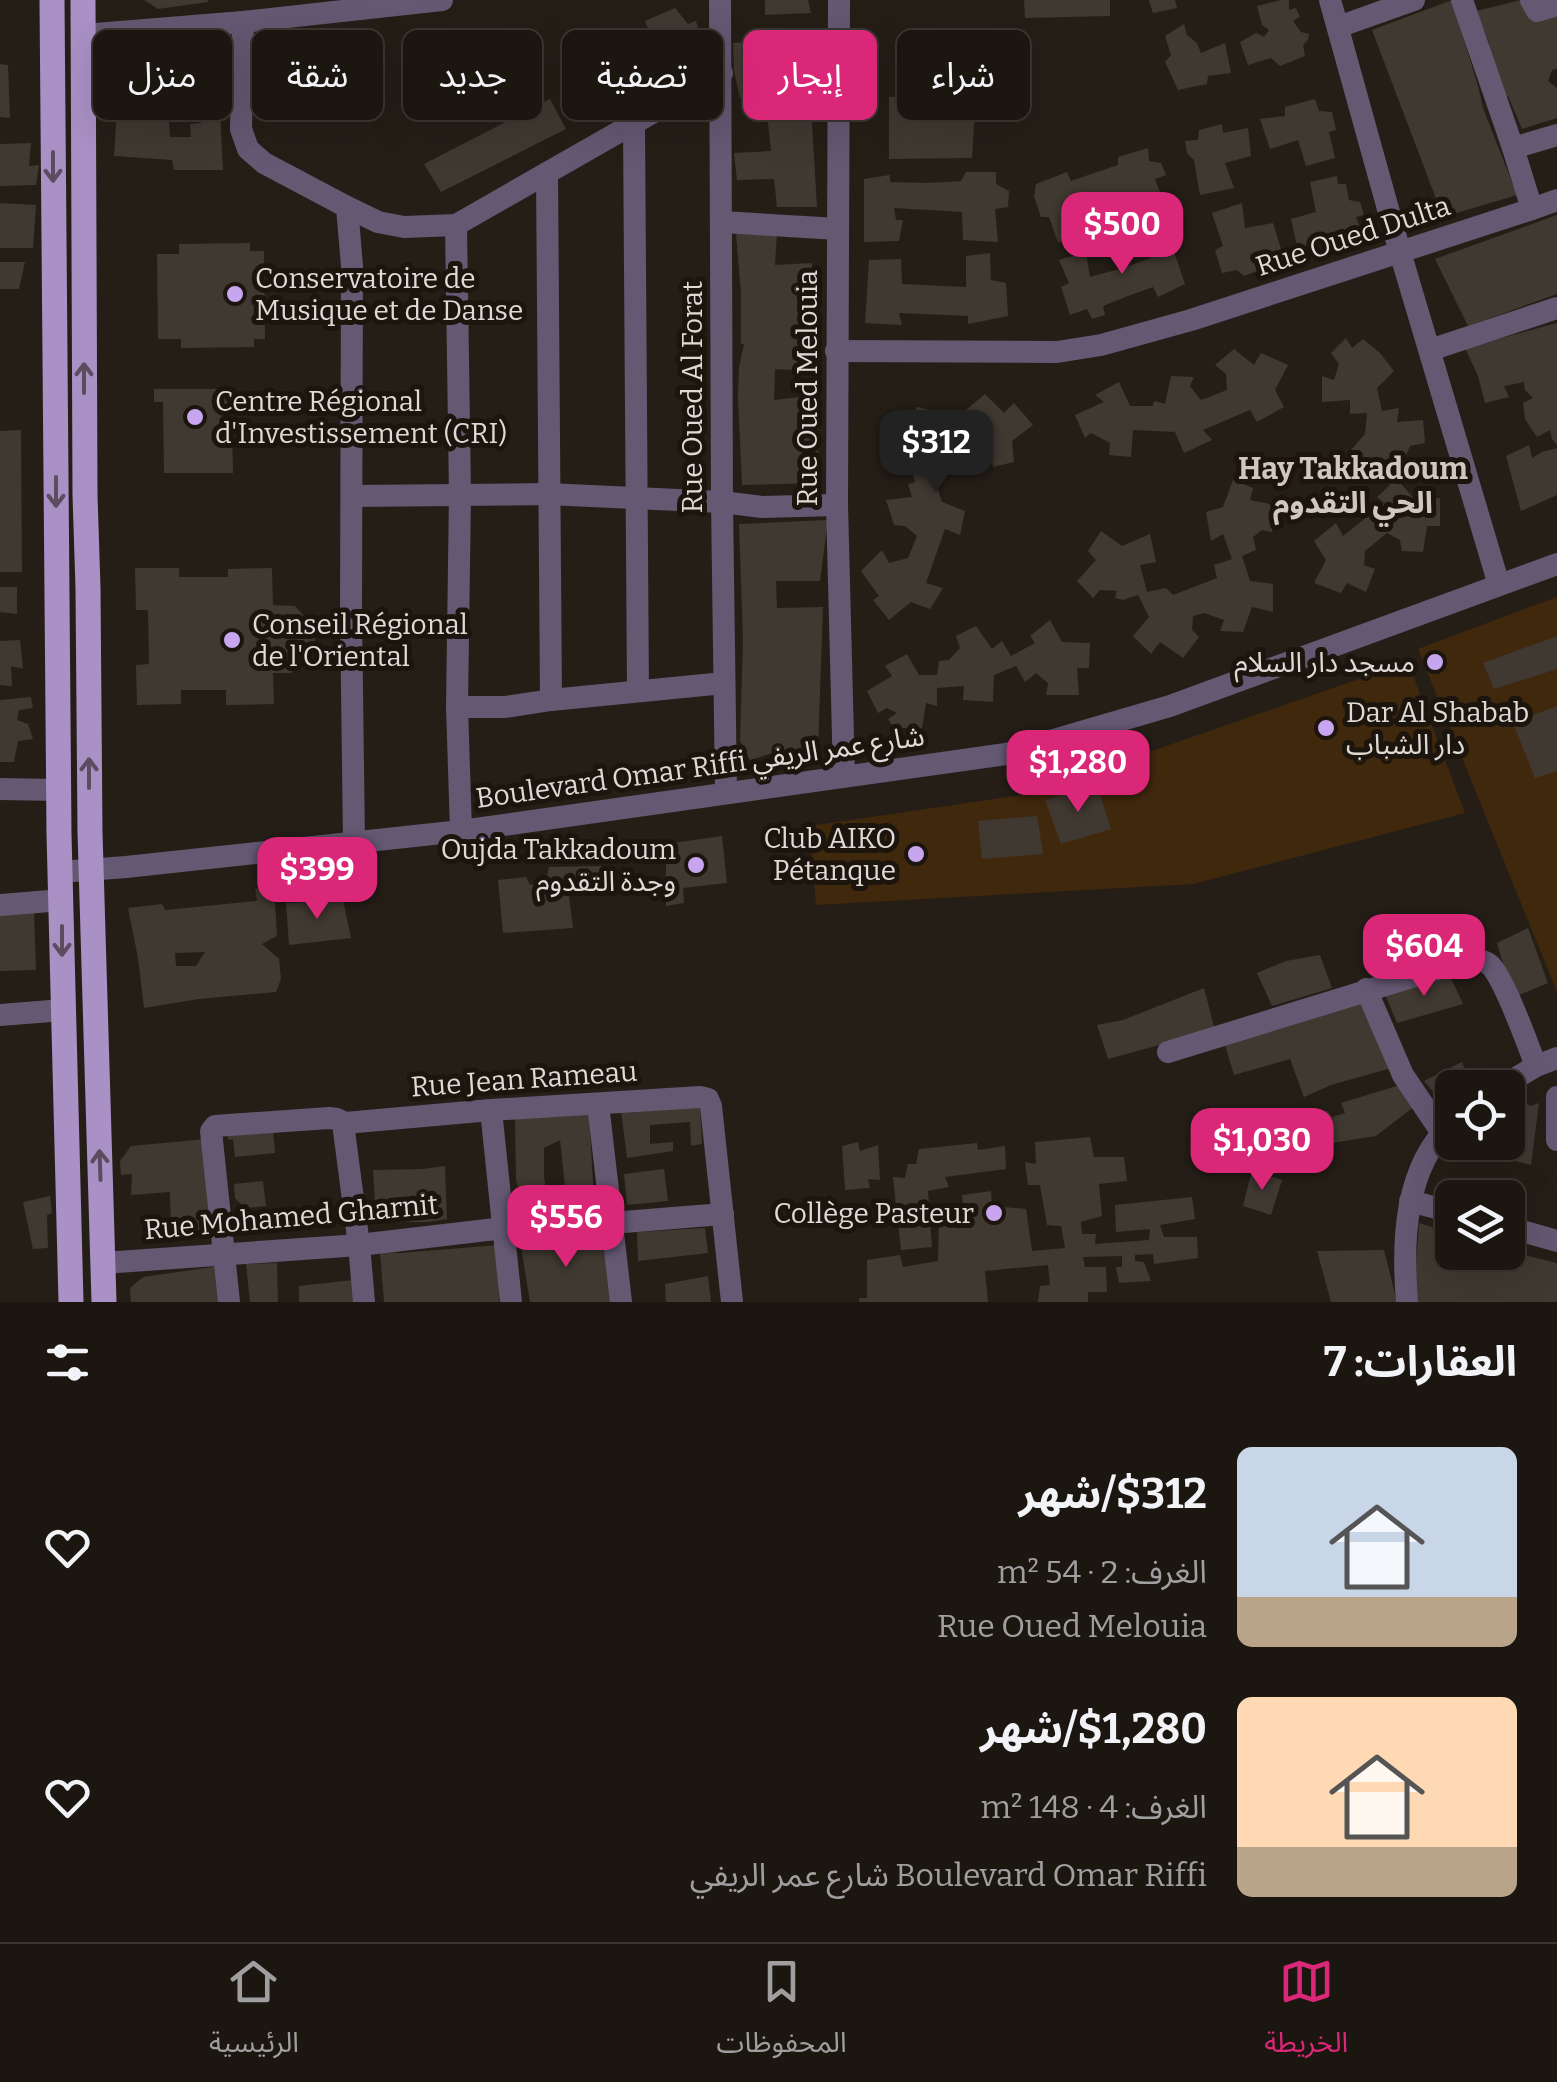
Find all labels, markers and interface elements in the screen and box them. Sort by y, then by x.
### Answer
chip: منزل [93,30,232,120]
chip: شقة [252,30,383,120]
chip: جديد [403,30,542,120]
chip: تصفية [562,30,723,120]
chip: إيجار [743,30,877,120]
chip: شراء [897,30,1030,120]
one-way arrow [44,150,62,183]
street label: Rue Oued Dulta [1252,189,1454,283]
pin: $500 [1063,192,1181,277]
text: $500 [1083,205,1161,243]
place label: Conservatoire de Musique et de Danse [255,262,523,327]
street label: Rue Oued Melouia [791,270,824,506]
street label: Rue Oued Al Forat [676,281,709,513]
marker: Conservatoire de Musique et de Danse [224,283,246,305]
one-way arrow [75,362,94,394]
place label: Centre Régional d'Investissement (CRI) [215,385,507,450]
marker: Centre Régional d'Investissement (CRI) [184,406,206,428]
pin: $312 [877,410,995,495]
text: $312 [901,423,971,461]
district label: Hay Takkadoum الحي التقدوم [1238,451,1468,527]
one-way arrow [46,476,66,508]
place label: Conseil Régional de l'Oriental [252,608,468,673]
marker: Conseil Régional de l'Oriental [221,629,243,651]
place label: مسجد دار السلام [1234,646,1415,683]
marker: مسجد دار السلام [1424,651,1446,673]
place label: Dar Al Shabab دار الشباب [1346,696,1529,761]
marker: Dar Al Shabab دار الشباب [1315,717,1337,739]
street label: Boulevard Omar Riffi شارع عمر الريفي [474,719,927,819]
pin: $1,280 [997,730,1159,815]
text: $1,280 [1029,743,1127,781]
one-way arrow [80,757,98,790]
place label: Club AIKO Pétanque [764,822,896,887]
place label: Oujda Takkadoum وجدة التقدوم [441,833,676,902]
pin: $399 [258,837,376,922]
marker: Club AIKO Pétanque [905,843,927,865]
text: $399 [279,850,355,888]
marker: Oujda Takkadoum وجدة التقدوم [685,854,707,876]
pin: $604 [1365,914,1483,999]
one-way arrow [52,924,72,956]
text: $604 [1385,927,1463,965]
street label: Rue Jean Rameau [410,1055,638,1103]
map controls [1435,1070,1525,1270]
button: locate [1435,1070,1525,1160]
pin: $1,030 [1181,1108,1343,1193]
text: $1,030 [1213,1121,1311,1159]
one-way arrow [91,1150,110,1182]
button: layers [1435,1180,1525,1270]
pin: $556 [507,1185,625,1270]
street label: Rue Mohamed Gharnit [143,1188,439,1246]
place label: Collège Pasteur [773,1197,974,1230]
text: $556 [529,1198,603,1236]
marker: Collège Pasteur [983,1202,1005,1224]
icon: filters [40,1335,95,1390]
text: العقارات: 7 [1324,1337,1517,1387]
text: $312/شهر [1019,1469,1207,1519]
icon: home [1317,1487,1437,1607]
icon: heart [40,1520,95,1575]
text: الغرف: 2 · 54 m² [997,1553,1207,1591]
text: Rue Oued Melouia [937,1607,1207,1645]
text: $1,280/شهر [980,1704,1207,1754]
icon: home [1317,1737,1437,1857]
icon: heart [40,1770,95,1825]
text: الغرف: 4 · 148 m² [981,1788,1207,1826]
text: Boulevard Omar Riffi شارع عمر الريفي [690,1856,1207,1894]
tab: الرئيسية [209,1954,299,2073]
tab: المحفوظات [717,1954,847,2073]
tab: الخريطة [1264,1954,1348,2073]

